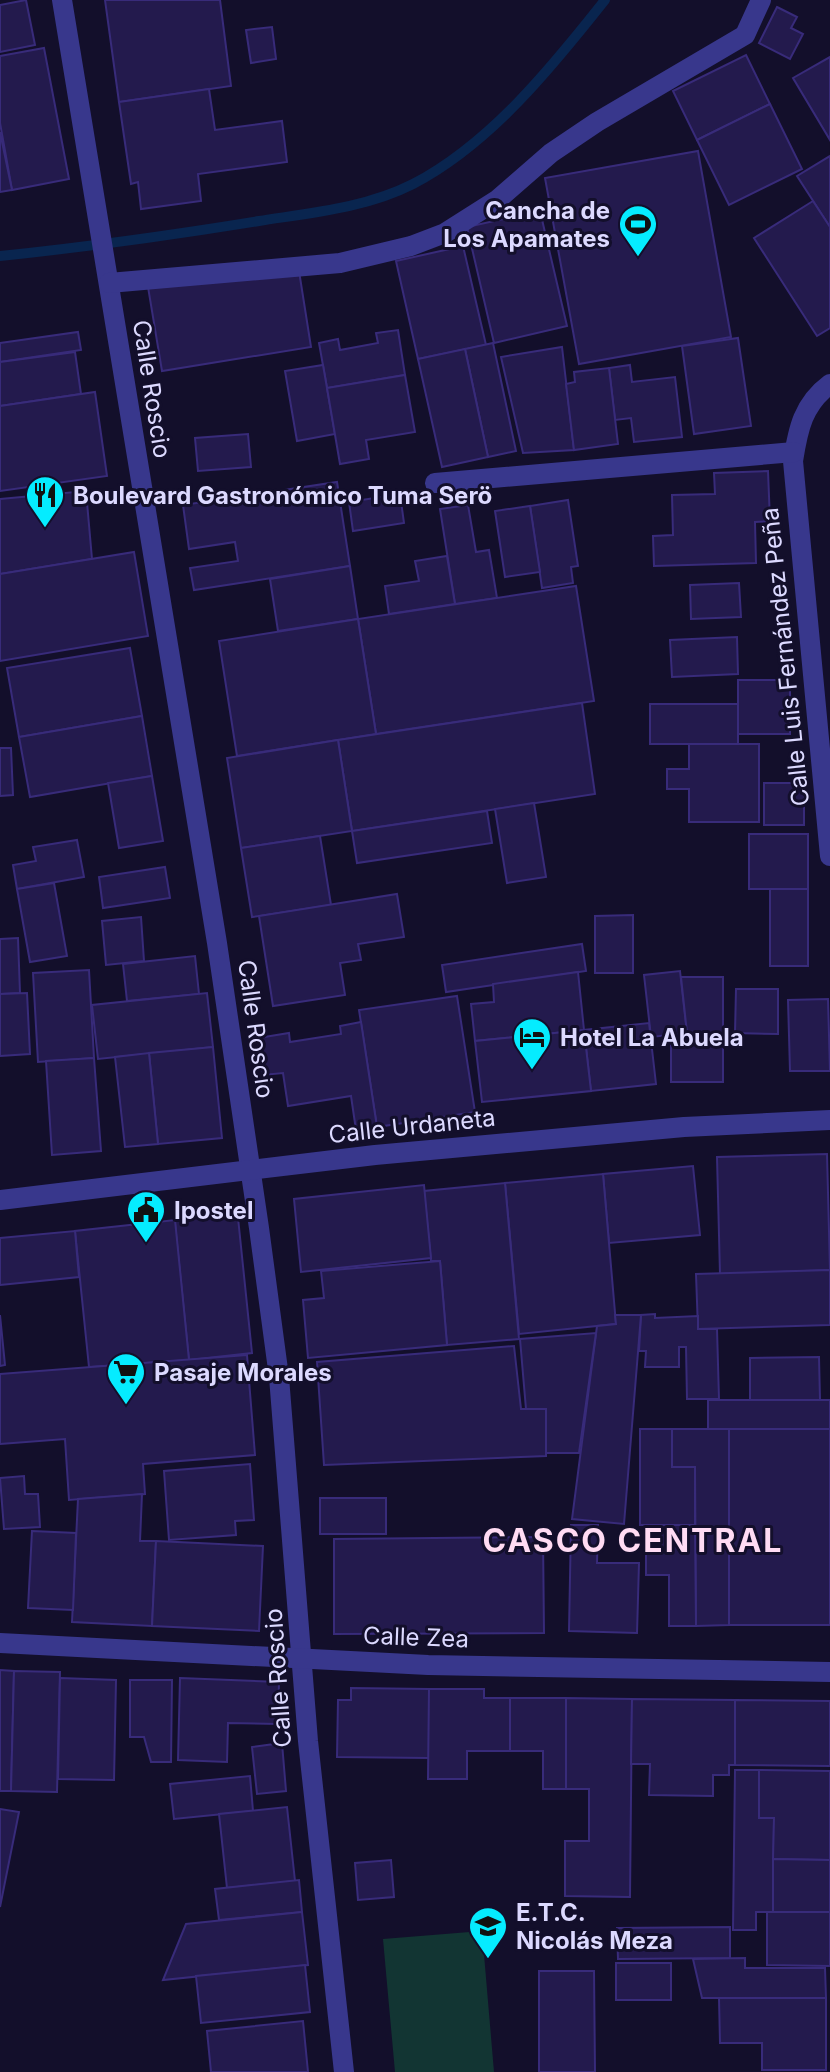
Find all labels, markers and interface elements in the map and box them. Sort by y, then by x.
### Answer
place label: Cancha de Los Apamates [443,196,610,253]
sports icon: Cancha de Los Apamates [617,203,659,258]
street label: Calle Roscio [127,318,177,460]
restaurant icon: Boulevard Gastronómico Tuma Serö [24,474,66,529]
place label: Boulevard Gastronómico Tuma Serö [73,481,492,510]
street label: Calle Luis Fernández Peña [755,506,815,808]
street label: Calle Roscio [232,958,280,1100]
hotel icon: Hotel La Abuela [511,1016,553,1071]
place label: Hotel La Abuela [560,1023,744,1052]
street label: Calle Urdaneta [327,1103,497,1149]
public building icon: Ipostel [125,1189,167,1244]
place label: Ipostel [174,1196,253,1225]
supermarket icon: Pasaje Morales [105,1351,147,1406]
place label: Pasaje Morales [154,1358,332,1387]
district label: CASCO CENTRAL [483,1521,783,1560]
street label: Calle Roscio [259,1607,297,1749]
street label: Calle Zea [362,1621,470,1653]
place label: E.T.C. Nicolás Meza [516,1898,673,1955]
school or university icon: E.T.C. Nicolás Meza [467,1905,509,1960]

